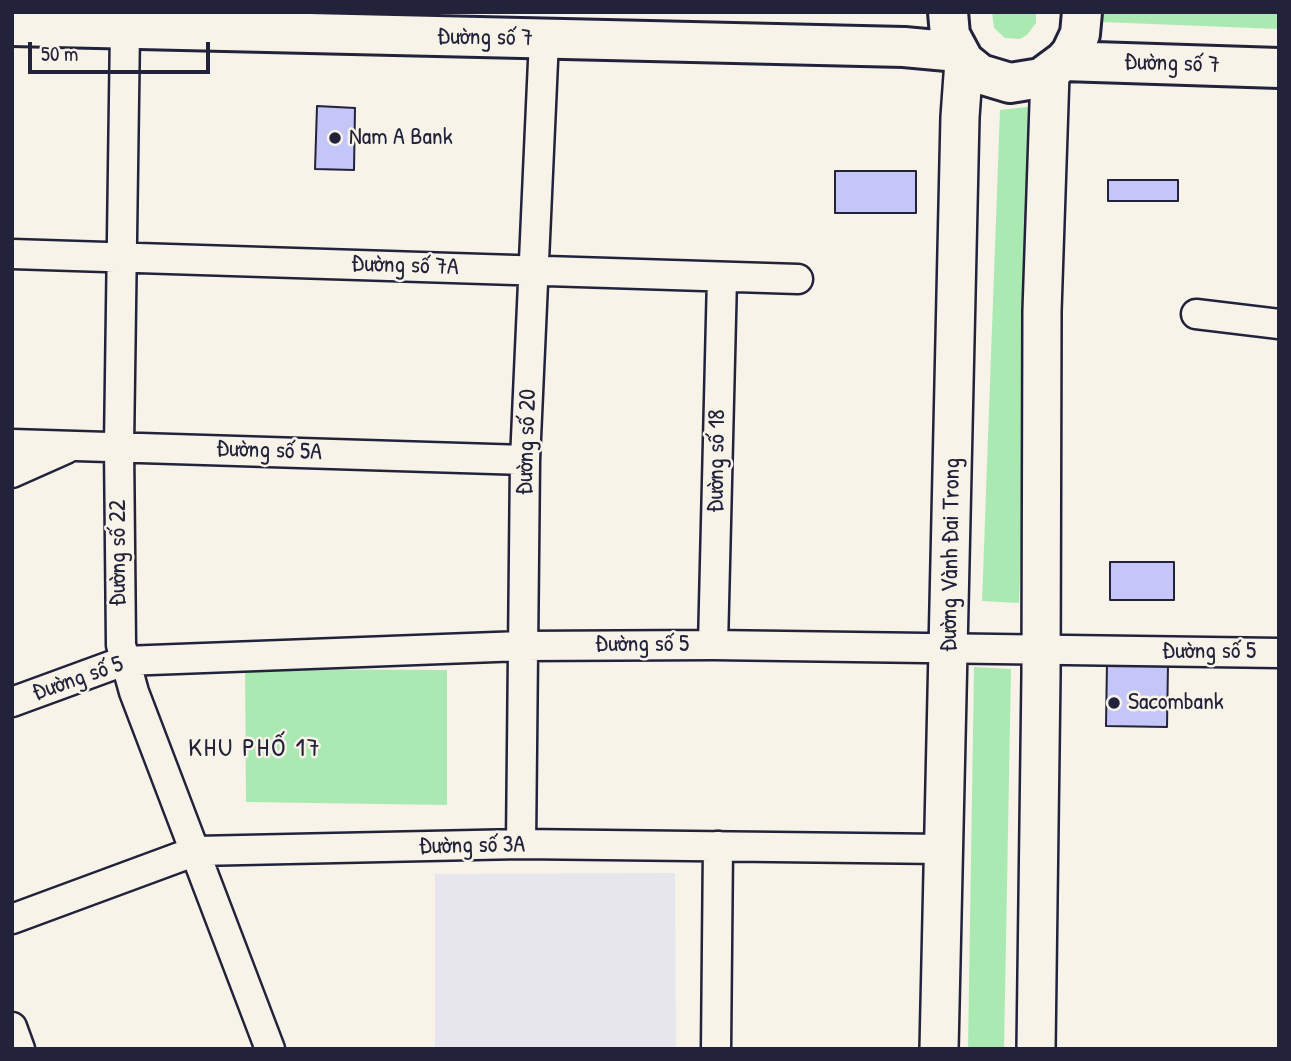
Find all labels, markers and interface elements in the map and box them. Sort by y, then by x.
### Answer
street label: Đường số 7 [437,23,533,53]
scale bar [32,28,214,72]
text: 50 m [41,39,78,68]
street label: Đường số 7 [1124,48,1220,80]
place label: Nam A Bank [349,124,453,152]
marker: Nam A Bank [327,130,343,146]
street label: Đường số 7A [351,250,459,282]
street label: Đường số 20 [511,389,543,495]
street label: Đường số 18 [702,409,732,513]
street label: Đường số 5A [216,435,322,467]
street label: Đường Vành Đai Trong [935,458,967,652]
street label: Đường số 22 [105,500,133,606]
street label: Đường số 5 [595,631,689,659]
street label: Đường số 5 [1162,638,1256,666]
street label: Đường số 5 [29,650,127,708]
place label: Sacombank [1128,689,1224,717]
marker: Sacombank [1106,695,1122,711]
district label: KHU PHỐ 17 [190,733,320,765]
street label: Đường số 3A [419,831,525,861]

